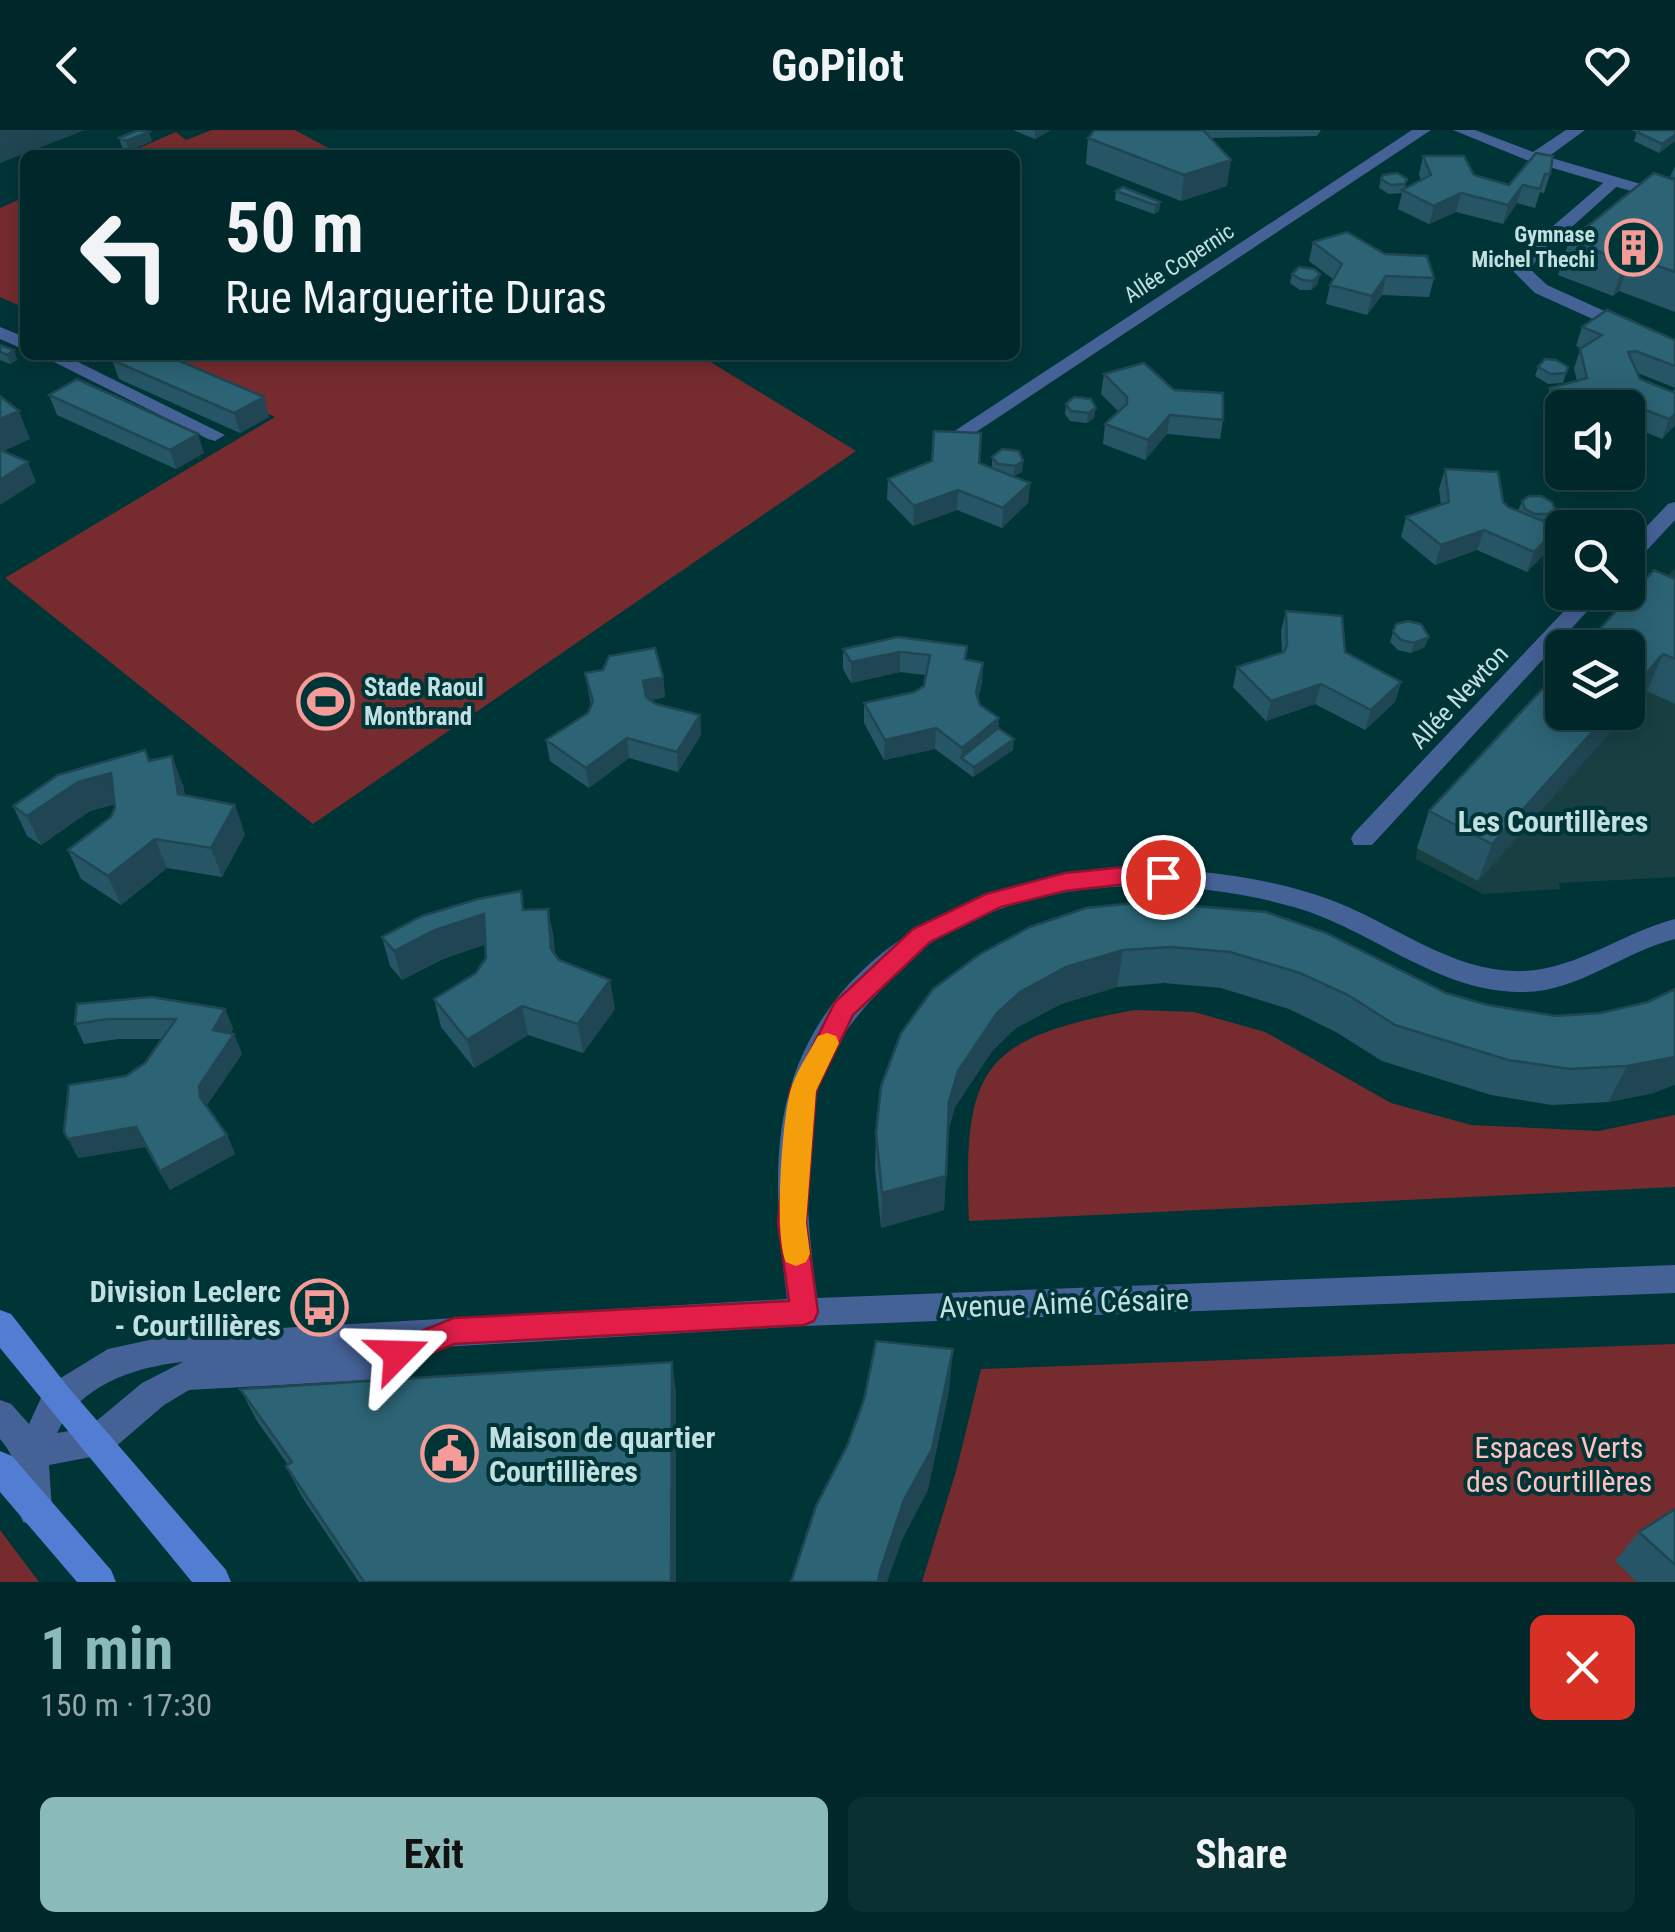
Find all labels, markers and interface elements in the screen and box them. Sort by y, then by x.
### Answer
icon: back [40,38,95,93]
icon: heart [1580,38,1635,93]
text: GoPilot [771,39,904,92]
text: 50 m [225,187,364,269]
icon: left [60,190,190,320]
building icon: Gymnase Michel Thechi [1604,217,1664,277]
street label: Allée Copernic [1119,218,1239,308]
place label: Gymnase Michel Thechi [1472,222,1595,272]
text: Rue Marguerite Duras [225,271,607,324]
map controls [1545,390,1645,730]
button: sound [1545,390,1645,490]
button: search [1545,510,1645,610]
button: layers [1545,630,1645,730]
street label: Allée Newton [1404,639,1514,755]
sports icon: Stade Raoul Montbrand [295,671,355,731]
place label: Stade Raoul Montbrand [364,673,484,731]
district label: Les Courtillères [1458,804,1648,839]
pin [1121,835,1206,920]
icon: arrive [1136,850,1191,905]
place label: Division Leclerc - Courtillières [90,1274,281,1343]
bus stop icon: Division Leclerc - Courtillières [290,1278,350,1338]
street label: Avenue Aimé Césaire [939,1281,1189,1325]
position arrow [346,1302,450,1406]
place label: Maison de quartier Courtillières [489,1420,715,1489]
public building icon: Maison de quartier Courtillières [420,1424,480,1484]
park label: Espaces Verts des Courtillères [1466,1430,1652,1499]
text: 1 min [40,1613,173,1684]
button: close [1530,1615,1635,1720]
text: 150 m · 17:30 [40,1686,212,1724]
button: Exit [40,1797,828,1912]
button: Share [848,1797,1635,1912]

